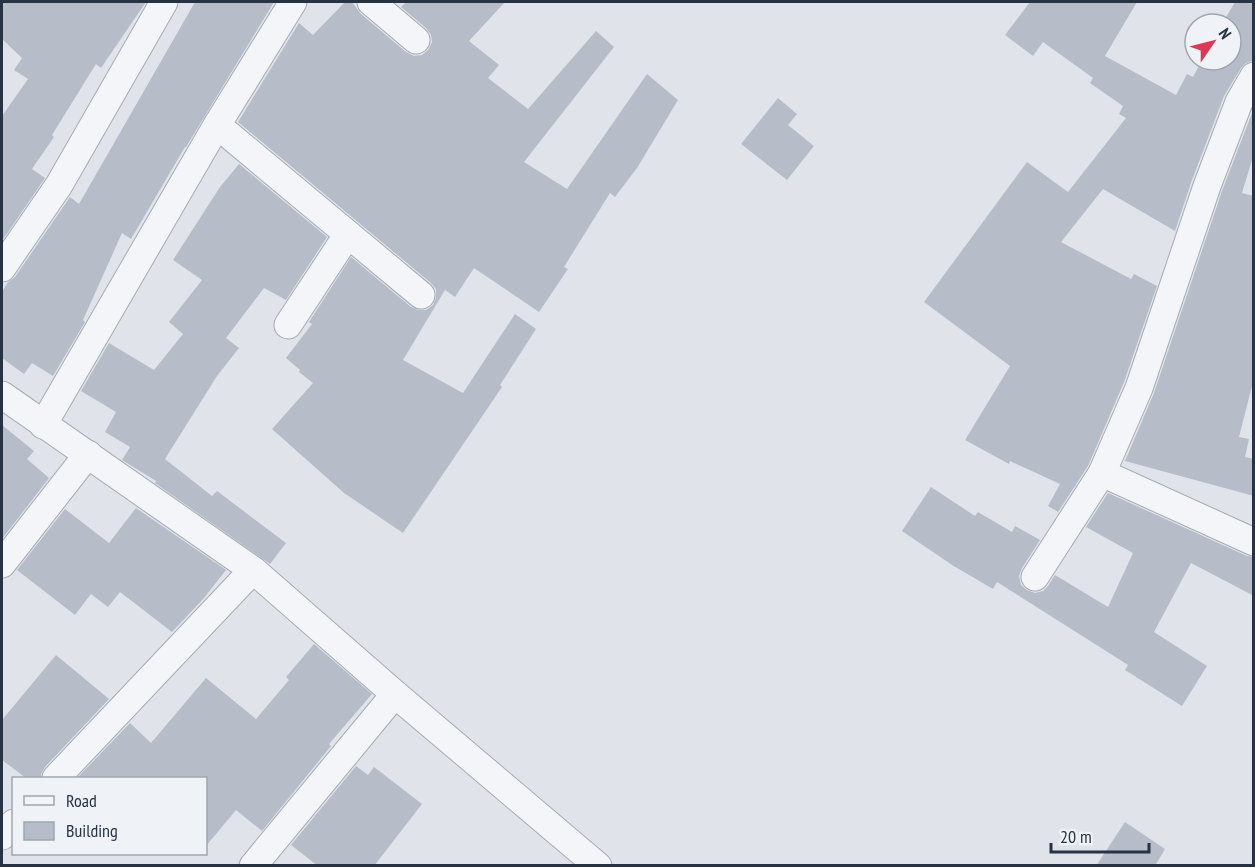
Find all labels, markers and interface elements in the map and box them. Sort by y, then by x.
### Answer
north arrow [1183,12,1243,72]
text: N [1215,24,1236,43]
legend [12,777,207,855]
text: Road [66,789,97,812]
scale bar [1051,816,1148,854]
text: Building [66,819,118,842]
text: 20 m [1060,825,1092,848]

